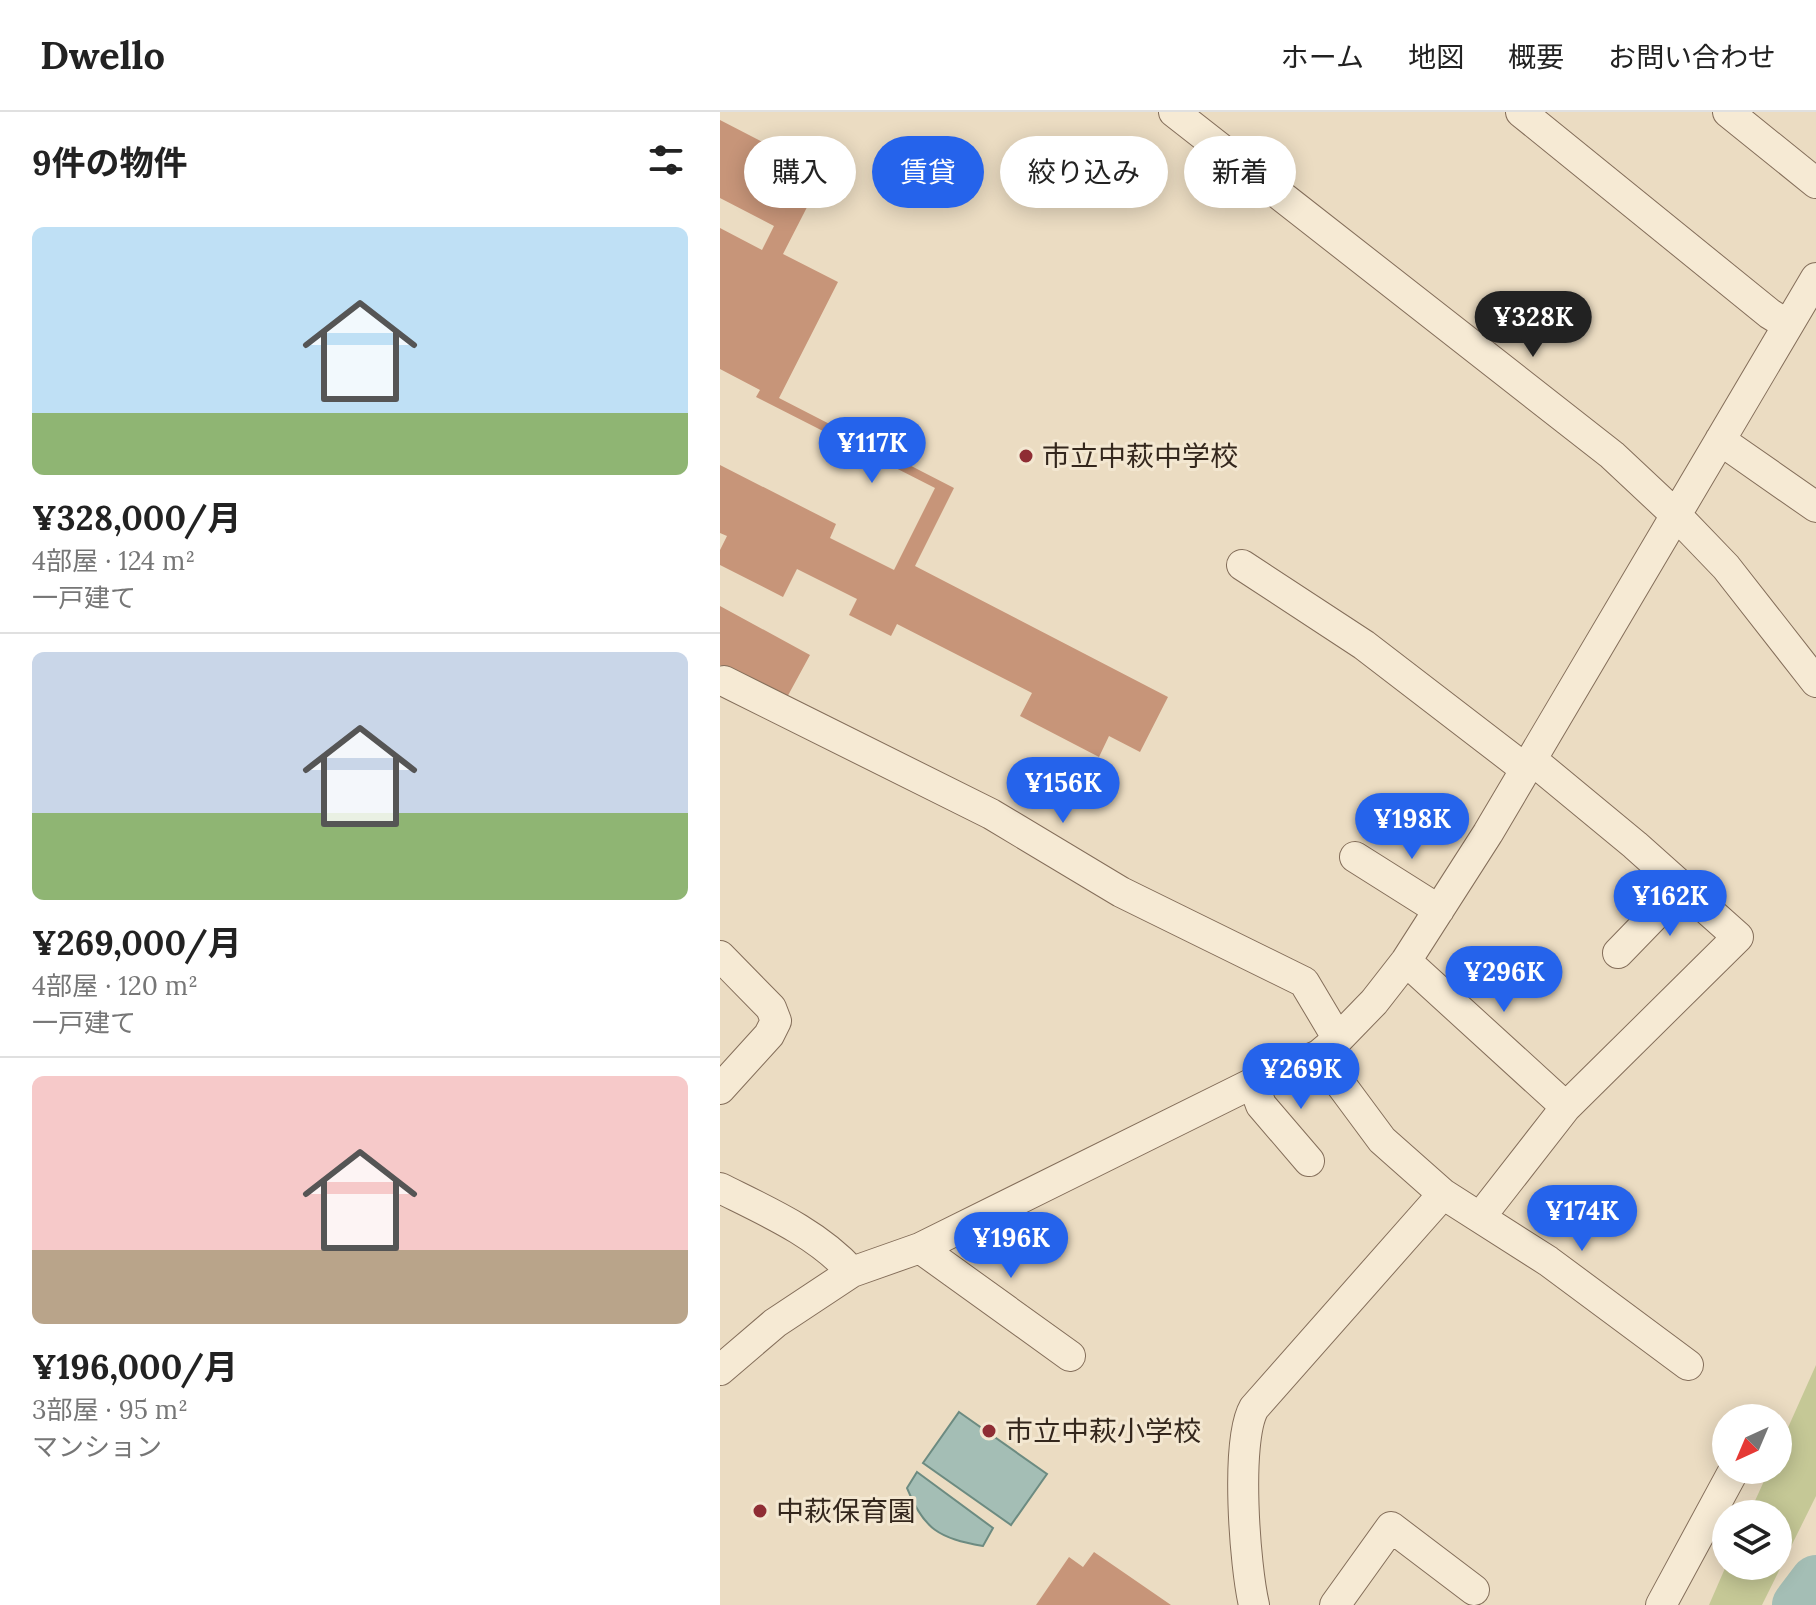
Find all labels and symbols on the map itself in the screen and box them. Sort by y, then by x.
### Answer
pin: ¥328K [1477,291,1589,359]
pin: ¥117K [816,417,928,485]
place label: 市立中萩中学校 [1042,438,1238,474]
marker: 市立中萩中学校 [1017,447,1035,465]
pin: ¥156K [1007,757,1119,825]
pin: ¥198K [1356,793,1468,861]
pin: ¥162K [1614,870,1726,938]
pin: ¥296K [1448,946,1560,1014]
pin: ¥269K [1245,1043,1357,1111]
pin: ¥174K [1526,1185,1638,1253]
pin: ¥196K [955,1212,1067,1280]
north arrow [1712,1404,1792,1484]
place label: 市立中萩小学校 [1005,1413,1201,1449]
marker: 市立中萩小学校 [980,1422,998,1440]
place label: 中萩保育園 [776,1493,916,1529]
marker: 中萩保育園 [751,1502,769,1520]

